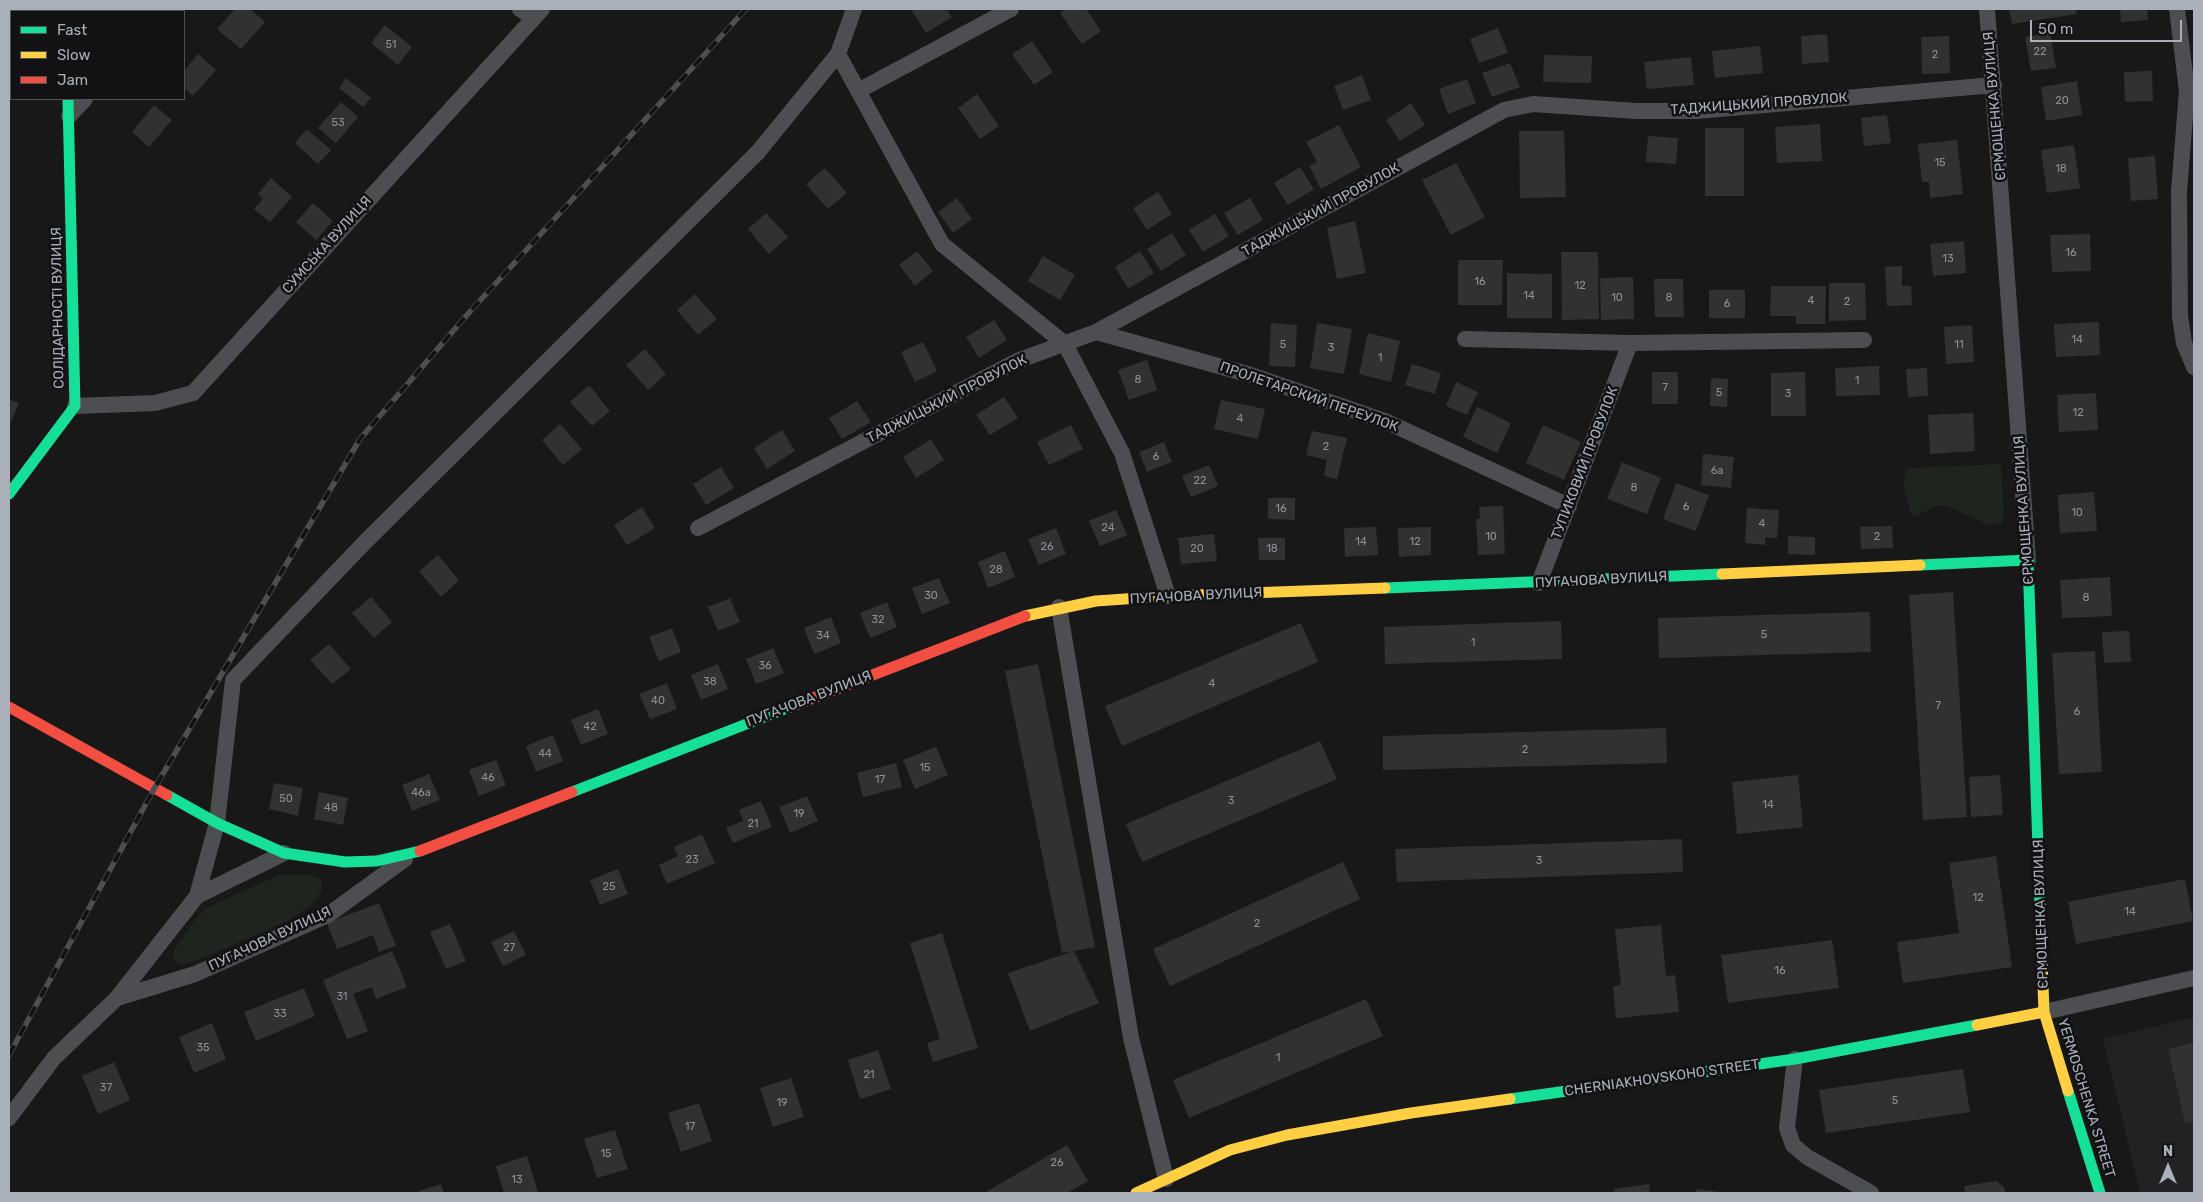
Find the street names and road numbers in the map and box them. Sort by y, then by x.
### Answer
street label: ЄРМОЩЕНКА ВУЛИЦЯ [1980,31,2010,181]
street label: ТАДЖИЦЬКИЙ ПРОВУЛОК [1670,89,1848,119]
street label: ТАДЖИЦЬКИЙ ПРОВУЛОК [1239,160,1403,260]
street label: СУМСЬКА ВУЛИЦЯ [279,193,375,297]
street label: СОЛІДАРНОСТІ ВУЛИЦЯ [48,227,68,389]
street label: ТАДЖИЦЬКИЙ ПРОВУЛОК [864,351,1030,447]
street label: ПРОЛЕТАРСКИЙ ПЕРЕУЛОК [1218,359,1400,435]
street label: ТУПИКОВИЙ ПРОВУЛОК [1548,384,1622,542]
street label: ЄРМОЩЕНКА ВУЛИЦЯ [2010,435,2038,585]
street label: ПУГАЧОВА ВУЛИЦЯ [1534,568,1668,592]
street label: ПУГАЧОВА ВУЛИЦЯ [1129,584,1263,608]
street label: ПУГАЧОВА ВУЛИЦЯ [744,667,874,731]
street label: ЄРМОЩЕНКА ВУЛИЦЯ [2030,839,2052,989]
street label: ПУГАЧОВА ВУЛИЦЯ [206,903,334,975]
street label: YERMOSCHENKA STREET [2054,1016,2118,1180]
street label: CHERNIAKHOVSKOHO STREET [1564,1056,1760,1100]

